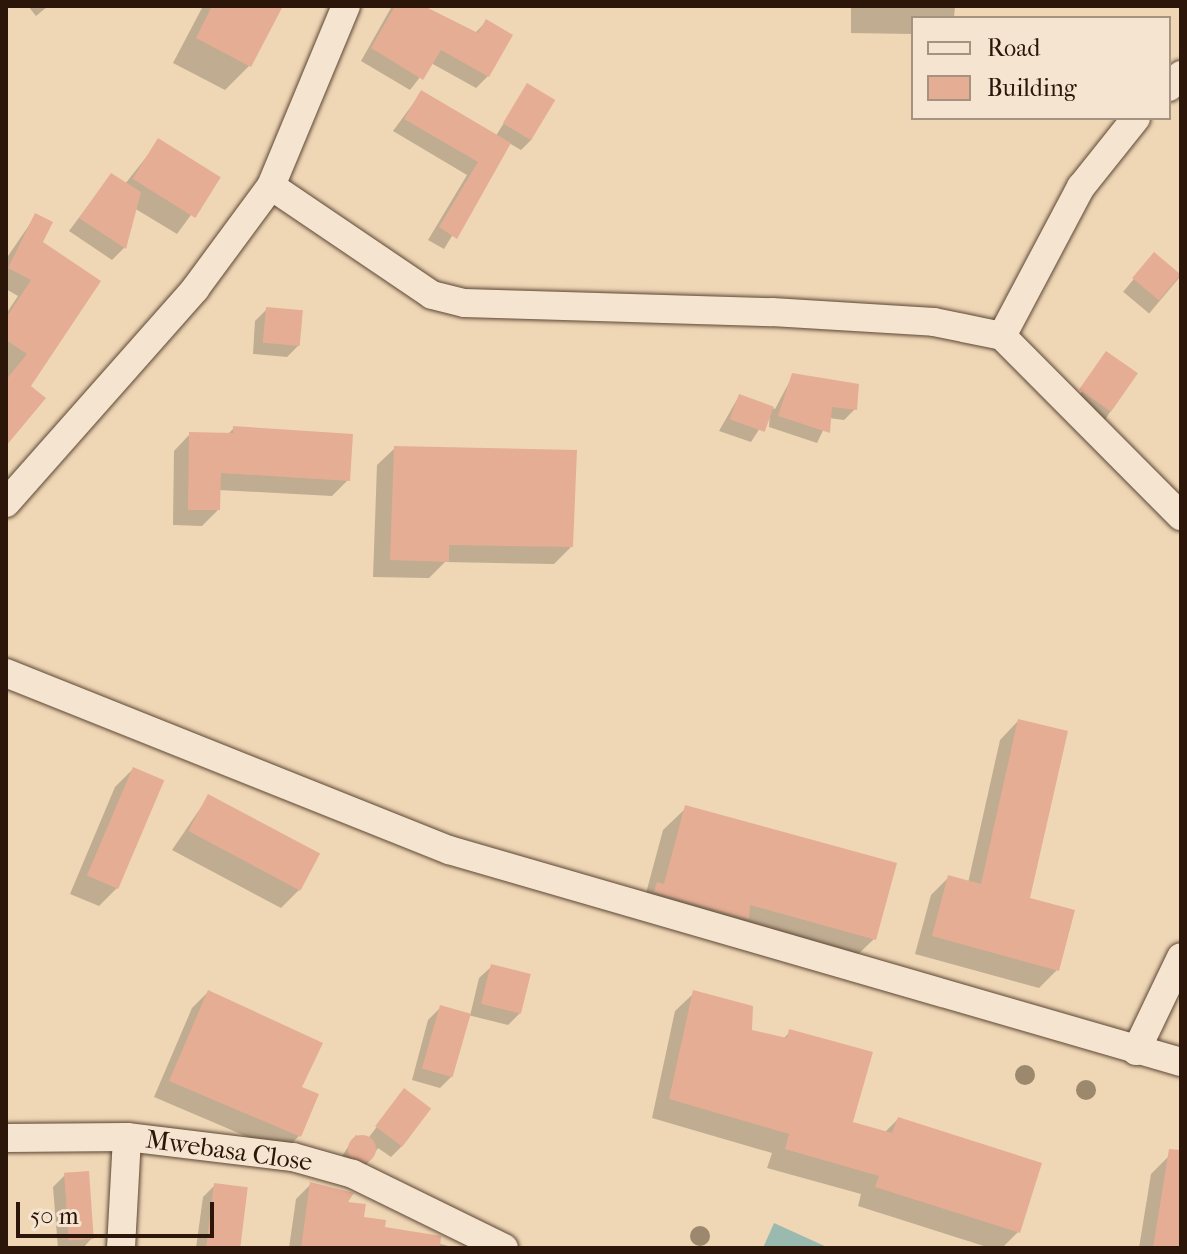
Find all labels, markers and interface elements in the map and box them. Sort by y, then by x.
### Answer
legend [911,16,1171,120]
text: Road [987,34,1040,62]
text: Building [987,74,1077,102]
street label: Mwebasa Close [144,1124,314,1178]
scale bar [20,1186,218,1236]
text: 50 m [30,1202,79,1230]

